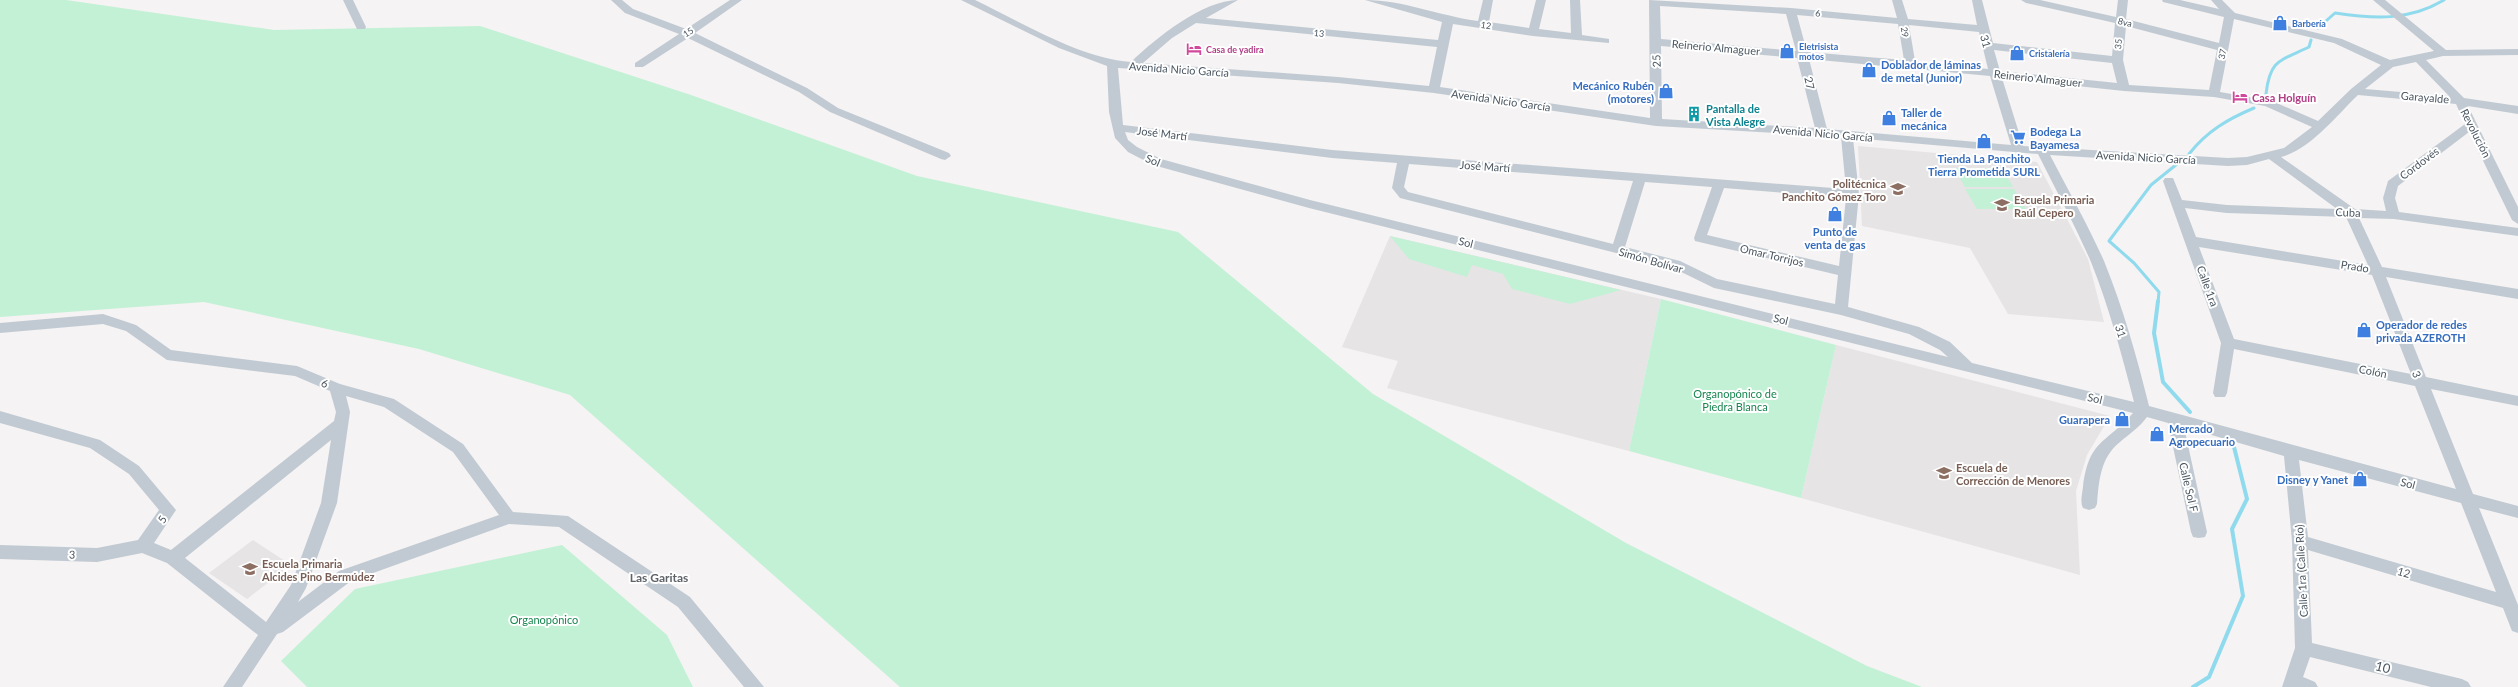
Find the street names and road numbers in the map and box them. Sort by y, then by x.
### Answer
street label: 6 [1815,7,1821,19]
street label: 8va [2117,15,2133,29]
street label: 12 [1480,19,1492,31]
street label: 15 [681,25,695,39]
street label: 29 [1899,26,1911,38]
street label: 13 [1313,27,1325,39]
street label: 31 [1978,33,1994,49]
street label: Reinerio Almaguer [1671,37,1761,57]
street label: 35 [2112,38,2124,50]
street label: 37 [2216,48,2228,60]
street label: 25 [1649,54,1663,68]
street label: Avenida Nicio García [1129,59,1229,79]
street label: Reinerio Almaguer [1993,67,2083,89]
street label: 27 [1802,75,1818,91]
street label: Avenida Nicio García [1451,87,1551,113]
street label: Garayalde [2400,88,2450,106]
street label: Revolución [2458,106,2494,160]
street label: Avenida Nicio García [1773,122,1873,144]
street label: José Martí [1136,123,1189,143]
street label: Cordovés [2397,144,2441,182]
street label: Avenida Nicio García [2096,148,2196,166]
street label: Sol [1144,151,1162,169]
street label: José Martí [1459,158,1512,174]
street label: Cuba [2335,205,2361,219]
street label: Sol [1457,234,1475,250]
street label: Omar Torrijos [1739,241,1805,269]
street label: Simón Bolívar [1617,245,1685,275]
street label: Prado [2340,257,2370,275]
street label: Calle 1ra [2195,264,2221,308]
street label: Sol [1772,311,1790,327]
street label: 31 [2113,323,2129,339]
street label: Colón [2358,362,2388,380]
street label: 3 [2410,369,2424,379]
street label: 6 [319,376,331,390]
street label: Sol [2086,390,2104,406]
street label: Calle Sol F [2177,461,2201,513]
street label: Sol [2399,475,2417,491]
street label: 5 [155,513,169,525]
street label: Calle 1ra (Calle Río) [2292,524,2310,618]
street label: 3 [69,547,75,561]
street label: 12 [2396,564,2412,580]
street label: 10 [2374,657,2393,677]

